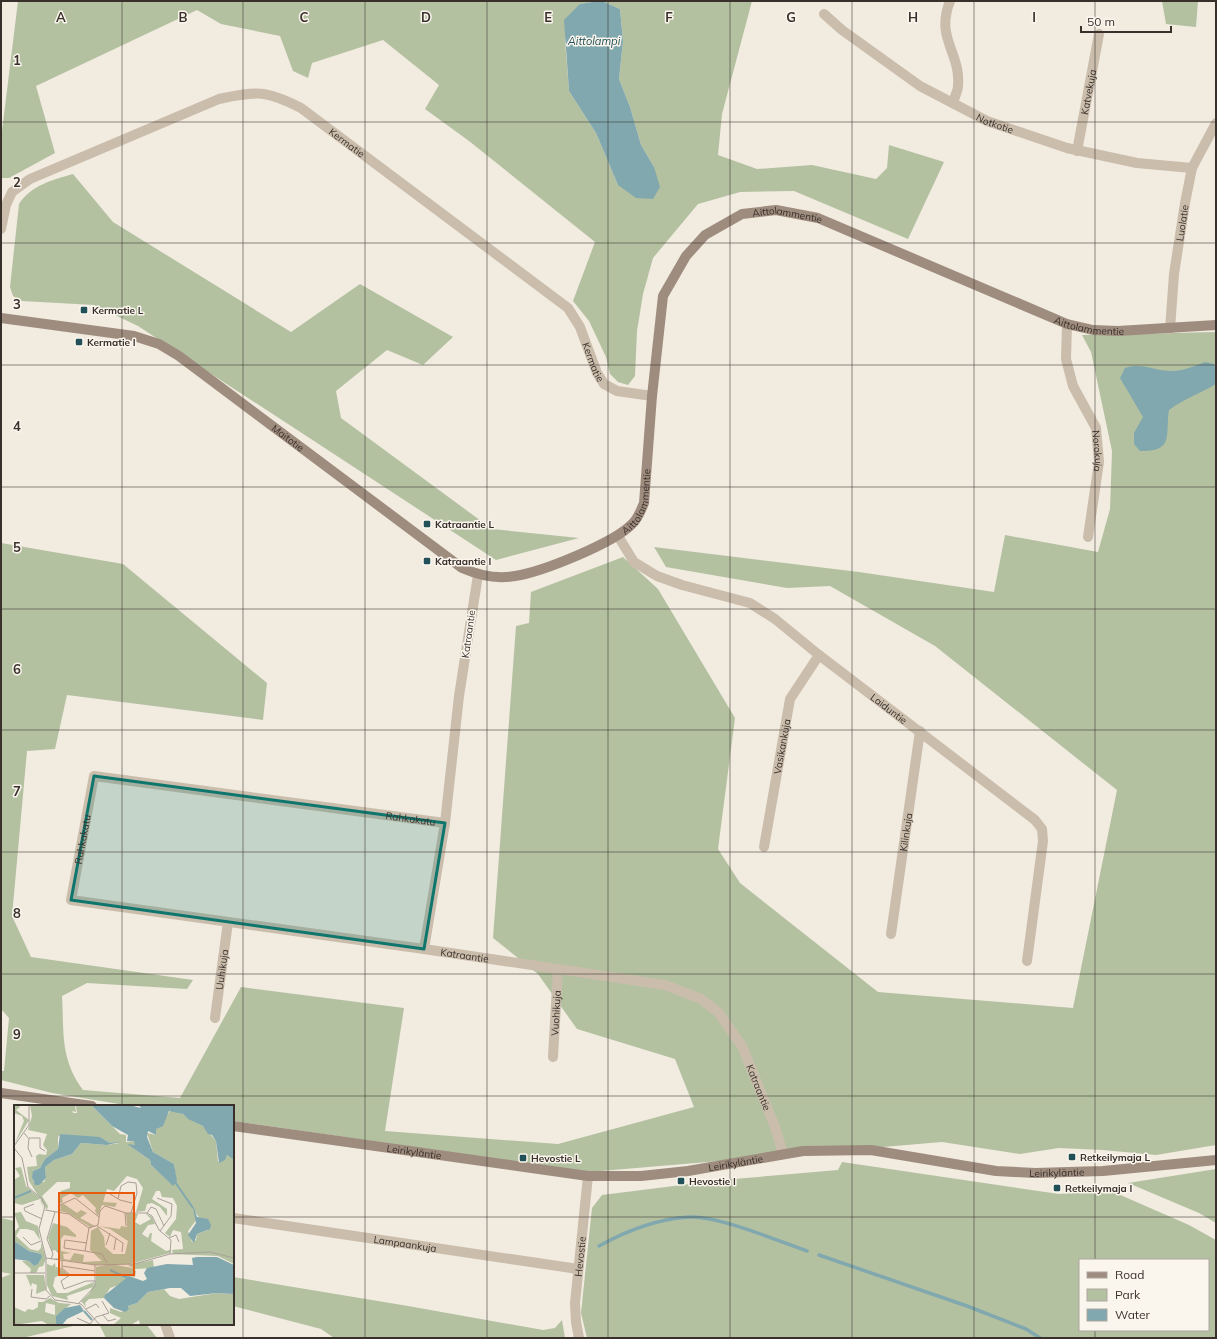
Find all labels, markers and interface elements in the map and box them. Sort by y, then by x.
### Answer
scale bar [1081,8,1171,34]
text: A [56,9,66,25]
text: B [179,9,188,25]
text: C [300,9,309,25]
text: D [421,9,431,25]
text: E [544,9,552,25]
text: F [665,9,673,25]
text: G [786,9,796,25]
text: H [908,9,918,25]
text: I [1032,9,1036,25]
text: 50 m [1087,14,1115,29]
water label: Aittolampi [567,34,621,48]
text: 1 [13,52,21,68]
street label: Katvekuja [1078,68,1099,116]
street label: Notkotie [974,111,1015,136]
street label: Kermatie [326,125,367,161]
text: 2 [13,174,21,190]
street label: Aittolammentie [752,204,824,226]
street label: Luolatie [1173,204,1192,242]
text: 3 [13,296,21,312]
place label: Kermatie L [92,304,144,317]
marker: Kermatie L [79,305,89,315]
street label: Aittolammentie [1052,313,1124,338]
place label: Kermatie I [87,336,136,349]
marker: Kermatie I [74,337,84,347]
street label: Kermatie [579,341,607,384]
text: 4 [13,418,21,434]
street label: Maitotie [269,422,307,454]
street label: Norokuja [1089,430,1105,473]
street label: Aittolammentie [619,468,654,537]
place label: Katraantie L [435,518,495,531]
marker: Katraantie L [422,519,432,529]
text: 5 [13,539,21,555]
place label: Katraantie I [435,555,492,568]
marker: Katraantie I [422,556,432,566]
street label: Katraantie [459,609,478,659]
text: 6 [13,661,21,677]
street label: Laiduntie [868,691,910,727]
street label: Vasikankuja [771,718,793,775]
text: 7 [13,783,21,799]
street label: Rahkakatu [385,809,436,829]
street label: Kilinkuja [897,812,915,852]
street label: Rahkakatu [72,814,94,865]
text: 8 [13,905,21,921]
street label: Katraantie [439,946,490,966]
street label: Uuhikuja [213,948,231,991]
street label: Vuohikuja [548,990,564,1036]
text: 9 [13,1026,21,1042]
street label: Katraantie [743,1063,774,1113]
inset map [14,1105,234,1325]
street label: Leirikyläntie [386,1142,442,1162]
place label: Retkeilymaja L [1080,1151,1150,1164]
place label: Hevostie L [531,1152,581,1165]
street label: Leirikyläntie [707,1152,764,1174]
marker: Retkeilymaja L [1067,1152,1077,1162]
marker: Hevostie L [518,1153,528,1163]
street label: Leirikyläntie [1029,1166,1084,1180]
place label: Hevostie I [689,1175,736,1188]
marker: Hevostie I [676,1176,686,1186]
place label: Retkeilymaja I [1065,1182,1132,1195]
marker: Retkeilymaja I [1052,1183,1062,1193]
street label: Lampaankuja [373,1233,437,1255]
street label: Hevostie [572,1236,589,1277]
legend [1079,1259,1209,1331]
text: Road [1115,1267,1144,1282]
text: Park [1115,1287,1141,1302]
text: Water [1115,1307,1151,1322]

